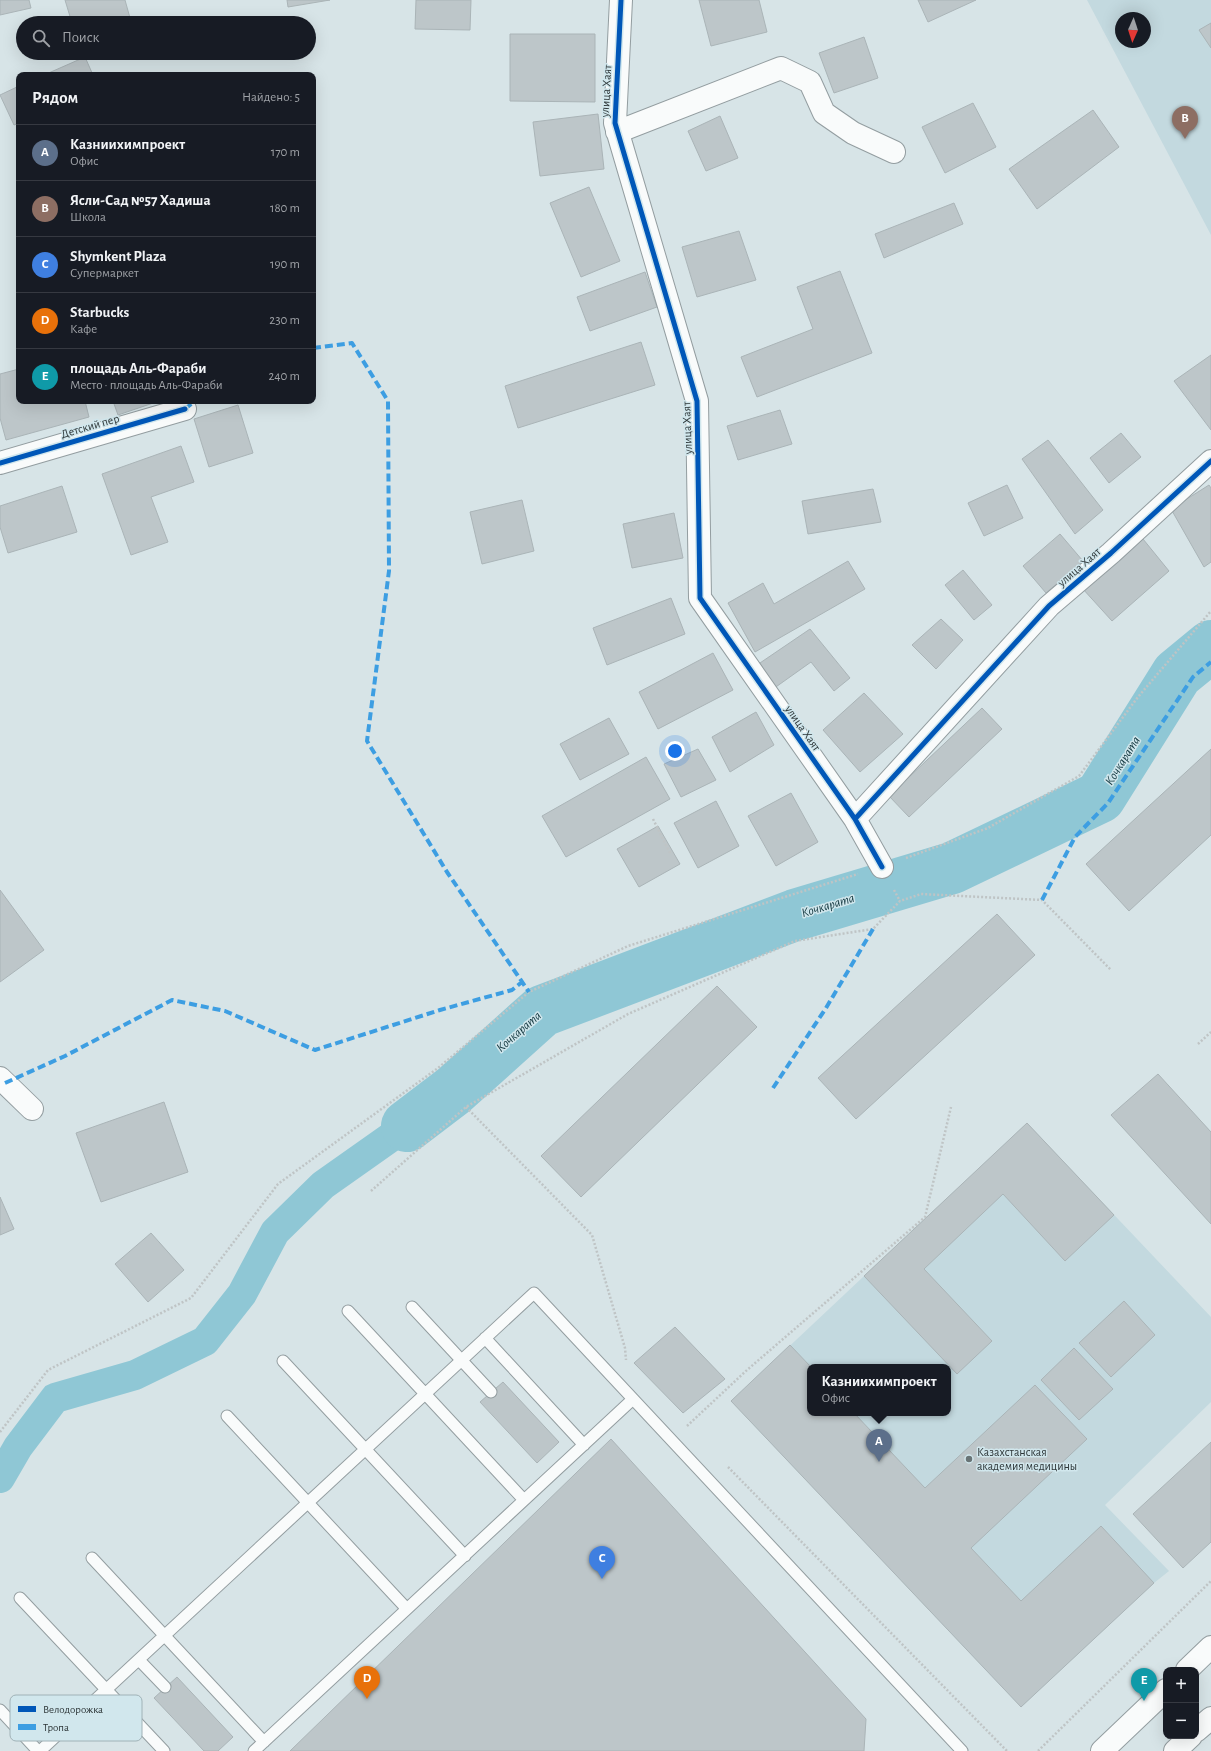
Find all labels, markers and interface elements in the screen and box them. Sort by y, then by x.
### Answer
north arrow [1115,12,1151,48]
search box [16,16,316,60]
icon: search [30,27,52,49]
text: Поиск [62,30,100,45]
street label: улица Хаят [599,64,614,119]
text: Рядом [32,89,78,106]
text: Найдено: 5 [242,91,300,104]
pin: B [1172,106,1198,139]
text: Казниихимпроект [70,137,185,152]
text: A [41,146,49,159]
text: 170 m [271,146,300,159]
text: Офис [70,155,99,168]
text: Ясли-Сад №57 Хадиша [70,193,211,208]
text: B [41,202,49,215]
text: 180 m [270,202,300,215]
text: Школа [70,211,106,224]
text: Shymkent Plaza [70,249,167,264]
text: C [42,258,48,271]
text: 190 m [270,258,300,271]
text: Супермаркет [70,267,139,280]
text: Starbucks [70,305,129,320]
text: D [41,314,49,327]
text: 230 m [269,314,300,327]
text: Кафе [70,323,97,336]
text: площадь Аль-Фараби [70,361,206,376]
text: E [42,370,48,383]
text: 240 m [268,370,300,383]
text: Место · площадь Аль-Фараби [70,379,223,392]
street label: улица Хаят [680,401,695,456]
street label: Детский пер [59,412,121,440]
street label: улица Хаят [1054,545,1104,590]
street label: улица Хаят [782,702,823,754]
water label: Кочкарата [1103,734,1143,788]
your location [665,741,685,761]
water label: Кочкарата [800,892,856,920]
water label: Кочкарата [494,1009,544,1055]
popup [807,1364,951,1416]
text: Казниихимпроект [821,1374,937,1389]
text: Офис [821,1392,850,1405]
pin: A [866,1429,892,1462]
place label: Казахстанская академия медицины [977,1446,1077,1472]
marker: Казахстанская академия медицины [964,1454,974,1464]
pin: C [589,1546,615,1579]
pin: D [354,1666,380,1699]
map controls [1163,1667,1199,1739]
button: + [1163,1667,1199,1703]
pin: E [1131,1668,1157,1701]
legend [10,1695,142,1741]
button: − [1163,1703,1199,1739]
text: Велодорожка [43,1704,103,1715]
text: Тропа [43,1722,69,1733]

